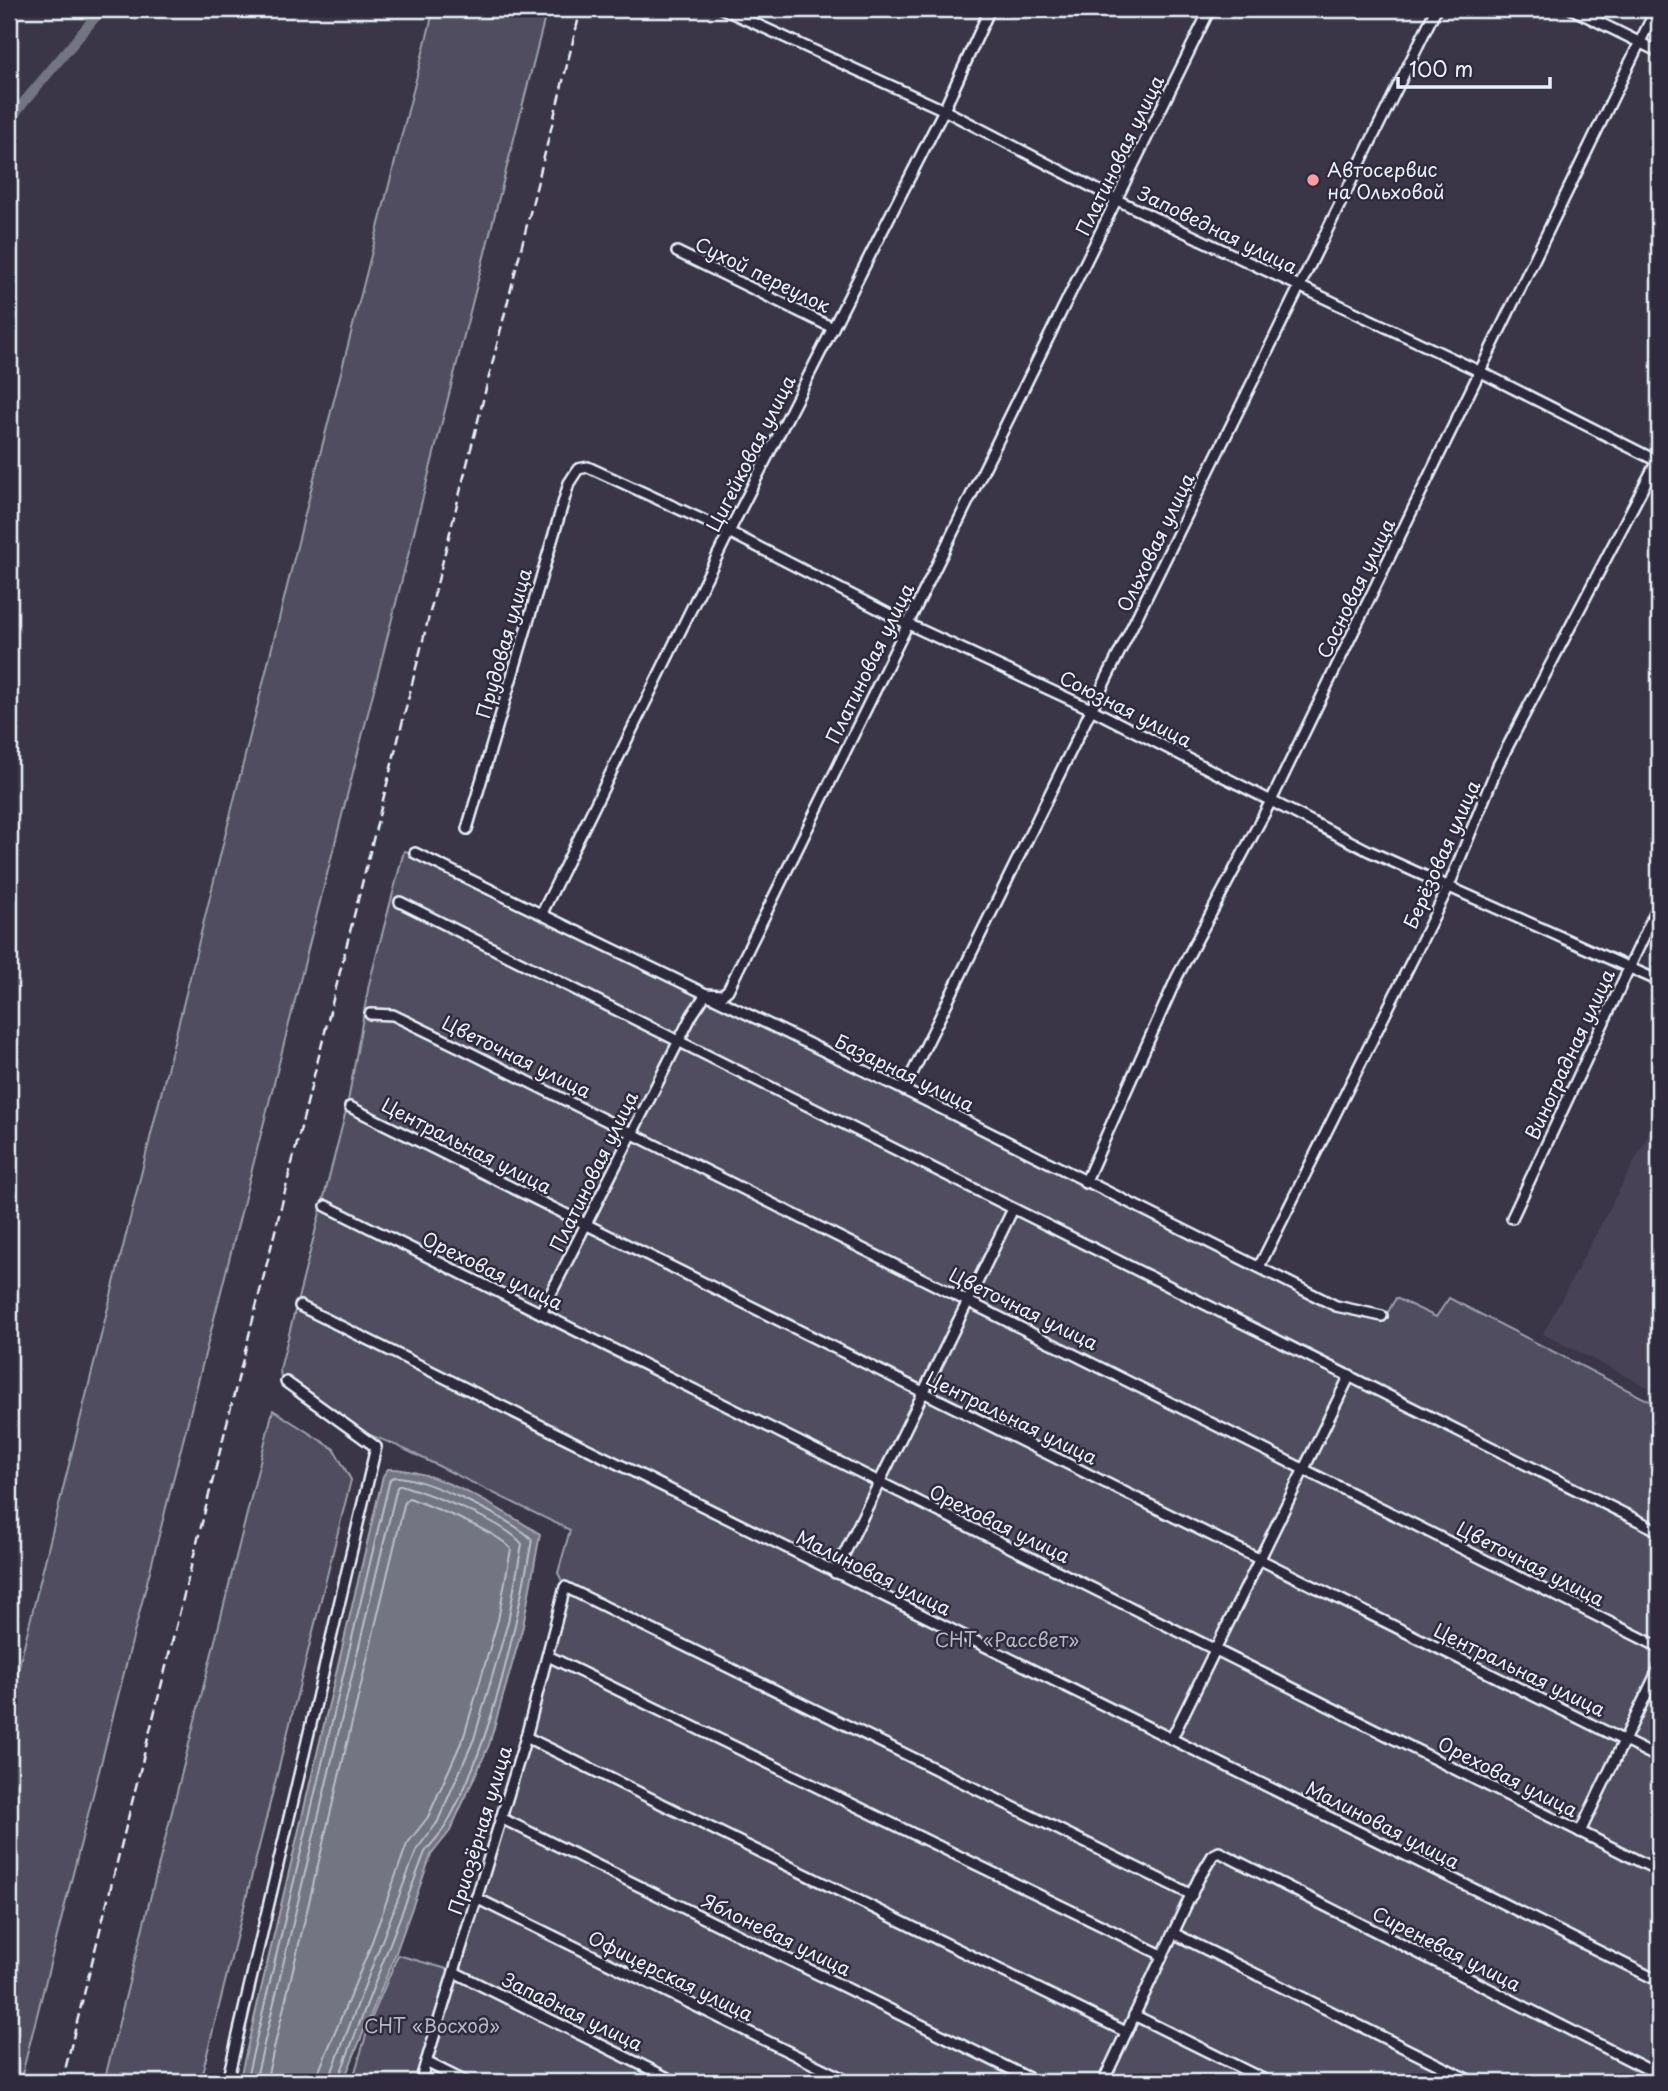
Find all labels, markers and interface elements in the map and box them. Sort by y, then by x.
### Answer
scale bar [1398,46,1551,90]
text: 100 m [1409,52,1473,84]
street label: Платиновая улица [1068,70,1170,240]
place label: Автосервис на Ольховой [1327,155,1444,205]
marker: Автосервис на Ольховой [1305,172,1321,188]
street label: Заповедная улица [1133,178,1303,280]
street label: Сухой переулок [691,229,836,319]
street label: Цигейковая улица [698,370,802,536]
street label: Ольховая улица [1109,468,1201,616]
street label: Сосновая улица [1309,513,1401,663]
street label: Прудовая улица [468,565,538,721]
street label: Платиновая улица [818,578,920,748]
street label: Союзная улица [1055,663,1197,753]
street label: Берёзовая улица [1396,775,1486,933]
street label: Виноградная улица [1517,964,1621,1144]
street label: Цветочная улица [438,1008,596,1104]
street label: Базарная улица [831,1026,979,1118]
street label: Платиновая улица [542,1086,644,1256]
street label: Центральная улица [377,1090,557,1200]
street label: Ореховая улица [418,1224,568,1316]
street label: Цветочная улица [945,1260,1103,1356]
street label: Центральная улица [922,1363,1102,1471]
street label: Ореховая улица [925,1477,1075,1569]
street label: Цветочная улица [1452,1514,1610,1612]
street label: Малиновая улица [792,1522,956,1622]
street label: Центральная улица [1430,1615,1610,1723]
park label: СНТ «Рассвет» [935,1625,1079,1653]
street label: Ореховая улица [1433,1729,1583,1823]
street label: Приозёрная улица [440,1742,518,1918]
street label: Малиновая улица [1301,1773,1465,1875]
street label: Яблоневая улица [698,1886,856,1982]
street label: Сиреневая улица [1368,1898,1526,1998]
street label: Офицерская улица [584,1923,758,2027]
street label: Западная улица [498,1965,648,2057]
park label: СНТ «Восход» [364,2011,500,2039]

